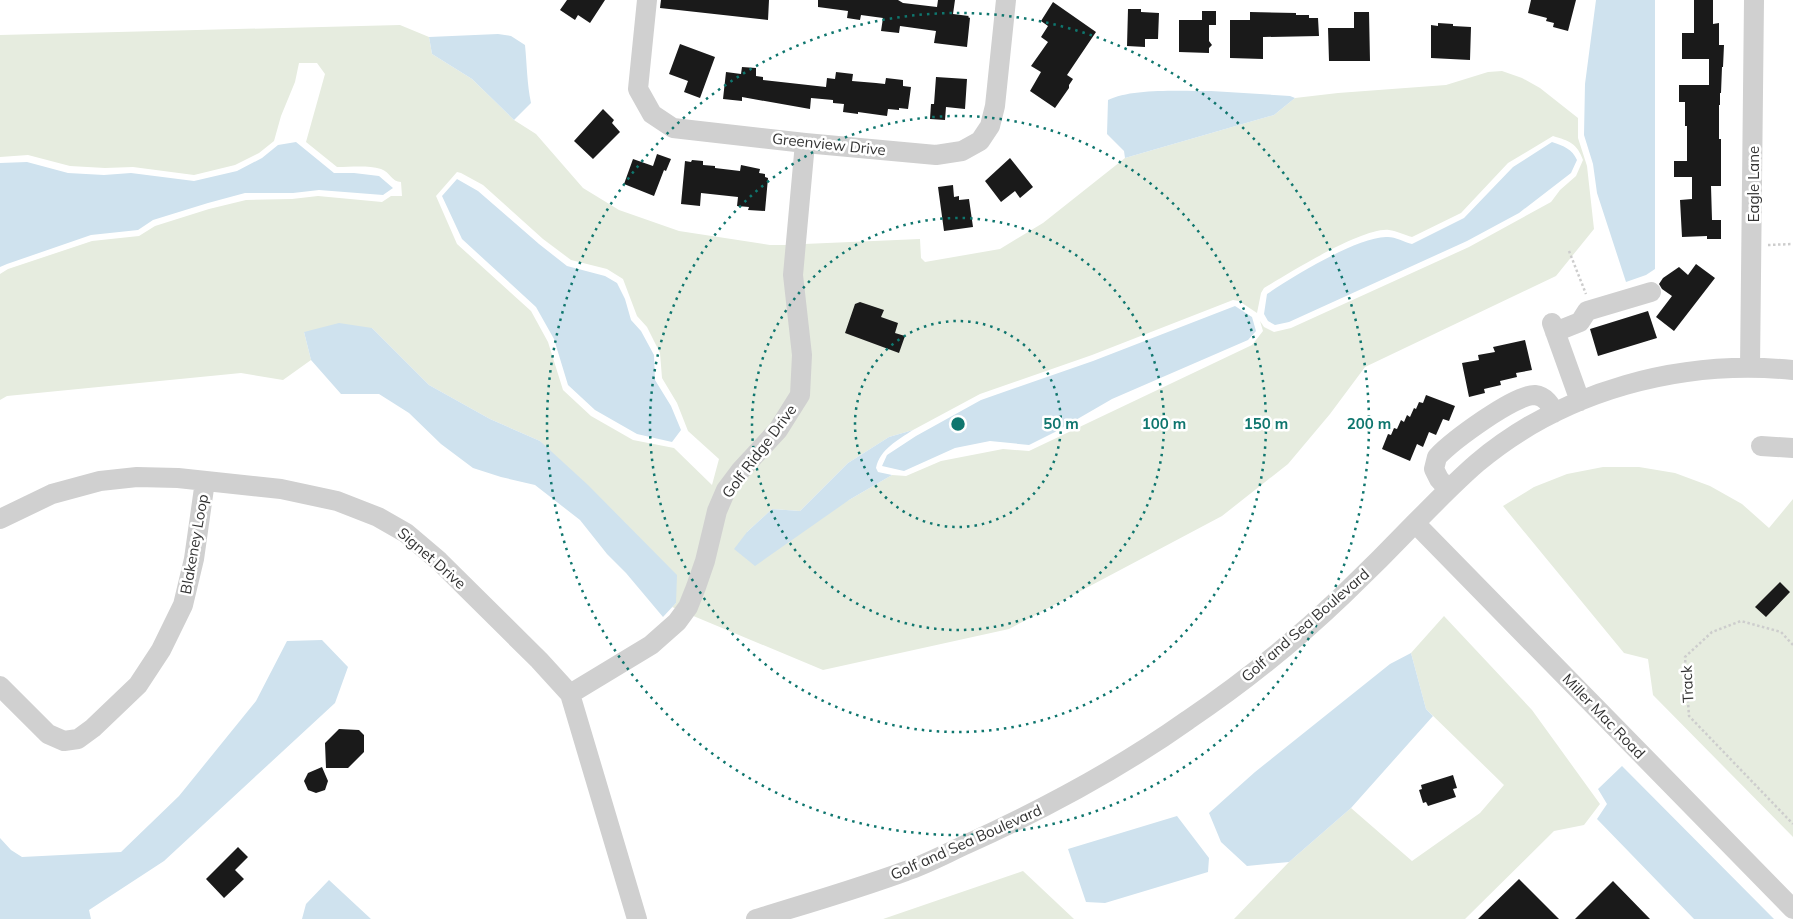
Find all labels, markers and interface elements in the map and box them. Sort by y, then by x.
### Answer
street label: Greenview Drive [771,129,887,159]
street label: Eagle Lane [1744,146,1763,222]
street label: Golf Ridge Drive [718,400,800,502]
text: 50 m [1043,414,1079,433]
text: 100 m [1142,414,1186,433]
text: 150 m [1244,414,1288,433]
text: 200 m [1347,414,1391,433]
centre of rings [949,415,967,433]
street label: Blakeney Loop [176,492,212,596]
street label: Signet Drive [394,523,470,593]
street label: Golf and Sea Boulevard [1237,564,1373,686]
street label: Track [1677,665,1697,703]
street label: Miller Mac Road [1559,669,1649,763]
street label: Golf and Sea Boulevard [887,800,1045,884]

